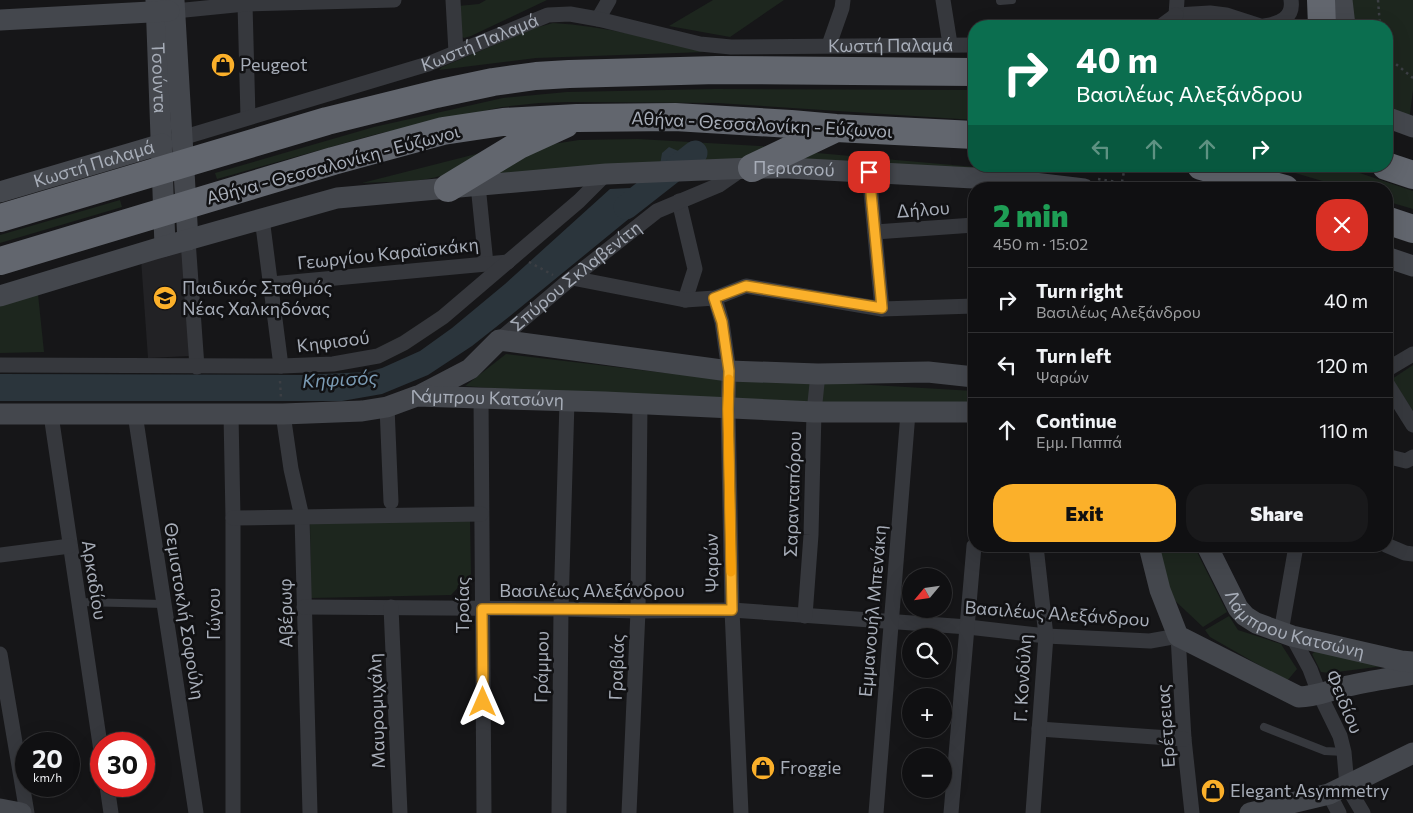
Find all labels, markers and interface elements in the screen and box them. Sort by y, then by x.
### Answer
street label: Κωστή Παλαμά [418,8,541,76]
street label: Κωστή Παλαμά [828,33,953,56]
text: 40 m [1076,37,1158,80]
icon: right [993,40,1058,105]
street label: Τσούντα [148,42,172,114]
shop icon: Peugeot [210,52,236,78]
place label: Peugeot [240,53,308,75]
text: Βασιλέως Αλεξάνδρου [1076,80,1303,107]
street label: Αθήνα - Θεσσαλονίκη - Εύζωνοι [631,106,894,142]
street label: Αθήνα - Θεσσαλονίκη - Εύζωνοι [204,119,462,209]
street label: Κωστή Παλαμά [31,135,157,192]
icon: left [1087,135,1115,163]
icon: ahead [1140,135,1168,163]
icon: ahead [1193,135,1221,163]
icon: right [1246,135,1274,163]
pin [848,151,890,193]
street label: Περισσού [753,156,835,180]
icon: arrive [855,158,883,186]
street label: Δήλου [896,196,950,222]
text: 2 min [993,196,1068,233]
button: close [1316,199,1368,251]
street label: Σπύρου Σκλαβενίτη [506,216,645,335]
street label: Γεωργίου Καραϊσκάκη [296,233,480,273]
text: 450 m · 15:02 [993,234,1088,253]
place label: Παιδικός Σταθμός Νέας Χαλκηδόνας [182,276,332,319]
text: Turn right [1036,279,1123,302]
school or university icon: Παιδικός Σταθμός Νέας Χαλκηδόνας [152,285,178,311]
icon: right [993,286,1021,314]
text: 40 m [1324,289,1368,312]
text: Βασιλέως Αλεξάνδρου [1036,302,1201,321]
street label: Κηφισού [295,326,370,356]
text: Turn left [1036,344,1111,367]
icon: left [993,351,1021,379]
text: 120 m [1317,354,1368,377]
water label: Κηφισός [302,365,379,392]
text: Ψαρών [1036,367,1089,386]
street label: Λάμπρου Κατσώνη [406,383,564,411]
text: Continue [1036,409,1116,432]
icon: ahead [993,416,1021,444]
text: 110 m [1319,419,1368,442]
street label: Σαρανταπόρου [779,431,805,557]
text: Εμμ. Παππά [1036,432,1122,451]
button: Exit [993,484,1176,542]
button: Share [1186,484,1368,542]
street label: Θεμιστοκλή Σοφούλη [160,521,210,701]
street label: Εμμανουήλ Μπενάκη [854,524,890,698]
street label: Ψαρών [699,533,723,593]
street label: Αρκαδίου [78,538,112,621]
north arrow [902,568,952,618]
map controls [902,568,952,798]
street label: Τροίας [451,577,473,633]
street label: Αβέρωφ [273,578,297,648]
street label: Βασιλέως Αλεξάνδρου [499,579,685,601]
street label: Λάμπρου Κατσώνη [1221,586,1367,662]
street label: Γώγου [202,588,224,640]
street label: Βασιλέως Αλεξάνδρου [964,596,1150,630]
button: search [902,628,952,678]
street label: Γράμμου [529,631,553,703]
street label: Γραβιάς [604,633,628,701]
street label: Γ. Κονδύλη [1009,634,1035,722]
street label: Μαυρομιχάλη [363,653,389,769]
street label: Φειδίου [1322,666,1368,737]
position arrow [456,675,508,727]
street label: Ερέτρειας [1151,683,1179,769]
button: + [902,688,952,738]
speed limit sign: 30 [90,732,155,797]
text: 20 [32,743,63,773]
button: − [902,748,952,798]
shop icon: Froggie [750,755,776,781]
place label: Froggie [780,756,841,778]
text: km/h [33,770,62,784]
shop icon: Elegant Asymmetry [1200,778,1226,804]
place label: Elegant Asymmetry [1230,779,1389,801]

